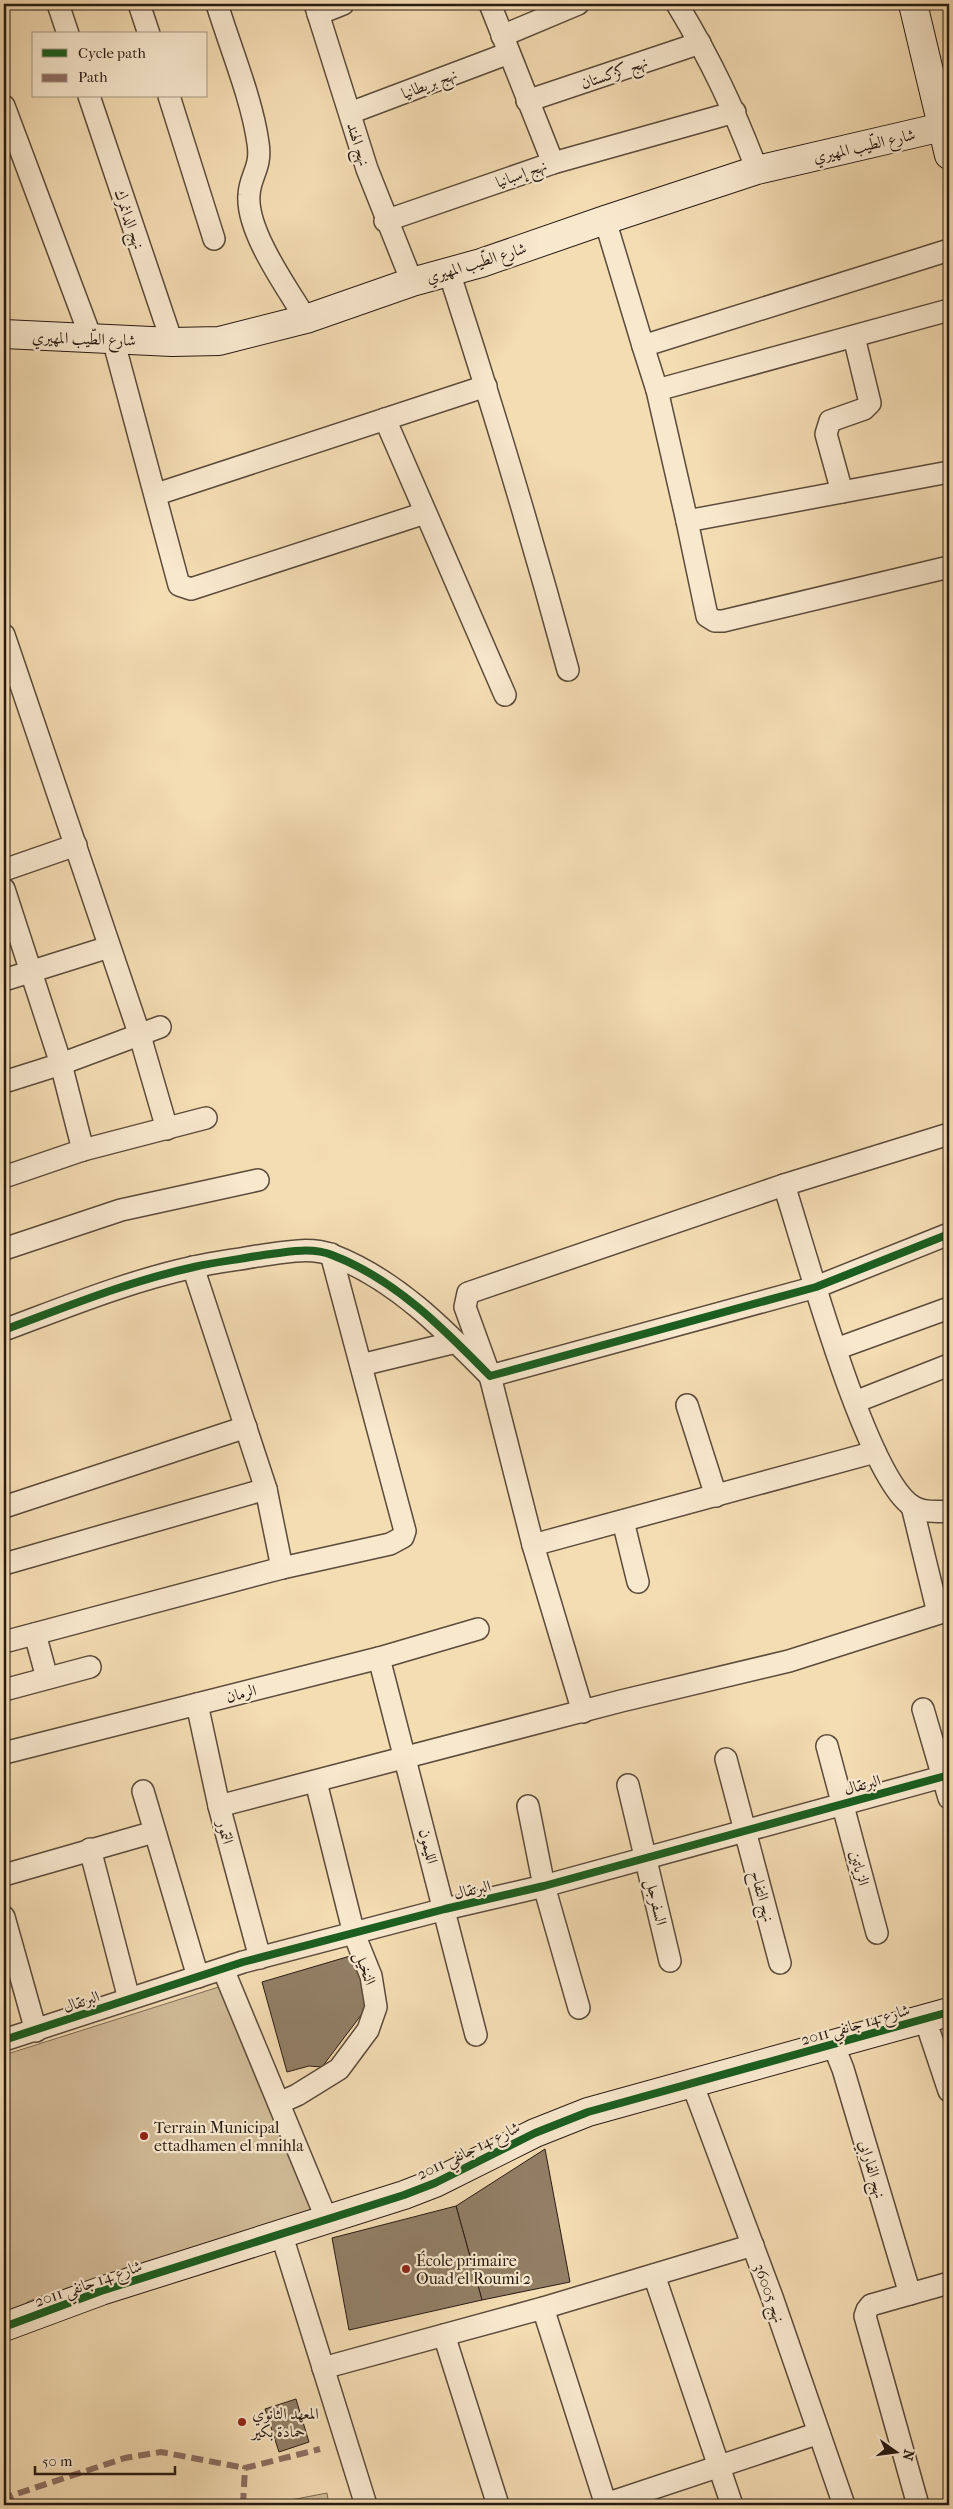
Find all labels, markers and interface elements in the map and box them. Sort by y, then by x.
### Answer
legend [32,32,208,98]
text: Cycle path [78,44,146,62]
street label: نهج كزكستان [578,52,652,98]
street label: نهج بريطانيا [399,64,461,107]
text: Path [78,68,108,86]
street label: نهج الهند [338,120,374,170]
street label: شارع الطّيب المهيري [811,123,918,170]
street label: نهج إسبانيا [493,155,551,196]
street label: نهج الدانمرك [106,187,149,253]
street label: شارع الطّيب المهيري [423,236,530,291]
street label: شارع الطّيب المهيري [31,325,136,354]
street label: الرمان [224,1681,258,1706]
street label: البرتقال [842,1770,883,1799]
street label: التمور [212,1817,238,1846]
street label: الليمون [414,1827,442,1866]
street label: الزياتين [845,1849,873,1888]
street label: نهج التفاح [742,1868,779,1925]
street label: البرتقال [452,1876,493,1904]
street label: السفرجل [640,1877,671,1928]
street label: النخيل [349,1949,380,1988]
street label: البرتقال [60,1986,102,2018]
street label: شارع 14 جانفي 2011 [798,2000,913,2055]
street label: شارع 14 جانفي 2011 [414,2117,526,2189]
place label: Terrain Municipal ettadhamen el mnihla [154,2118,304,2155]
marker: Terrain Municipal ettadhamen el mnihla [138,2130,150,2142]
street label: نهج الفارابي [850,2138,890,2202]
place label: École primaire Ouad el Roumi 2 [416,2250,531,2288]
street label: شارع 14 جانفي 2011 [32,2256,146,2316]
street label: نهج 36005 [745,2261,789,2327]
marker: École primaire Ouad el Roumi 2 [400,2263,412,2275]
place label: المعهد الثانوي حمادة بكير [250,2404,319,2441]
marker: المعهد الثانوي حمادة بكير [236,2416,248,2428]
north arrow [870,2426,920,2476]
scale bar [35,2444,175,2476]
text: N [899,2448,918,2463]
text: 50 m [42,2452,73,2470]

